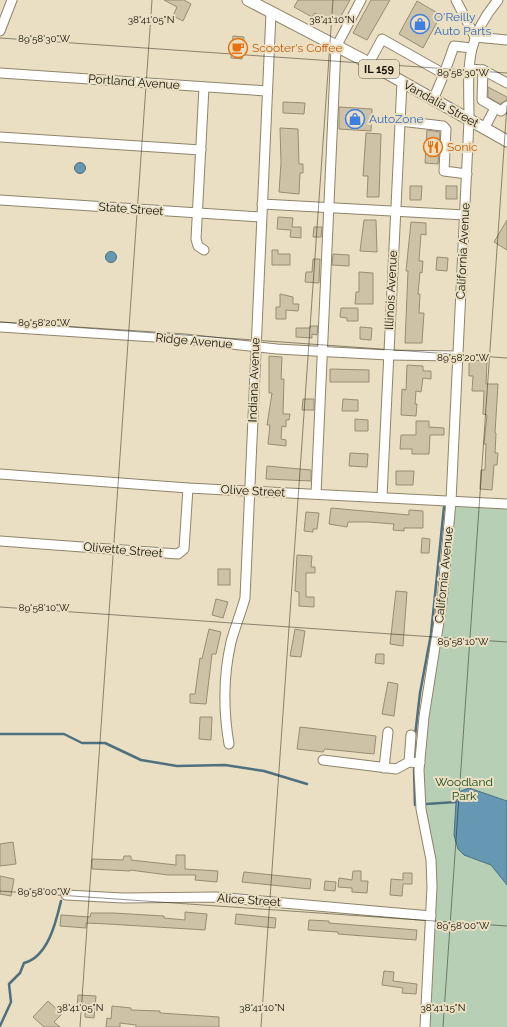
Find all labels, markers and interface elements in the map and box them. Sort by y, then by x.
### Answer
place label: O'Reilly Auto Parts [434,10,491,38]
shop icon: O'Reilly Auto Parts [409,13,431,35]
text: 38°41'05"N [128,14,174,25]
text: 38°41'10"N [309,14,355,25]
text: 89°58'30"W [18,33,71,44]
cafe icon: Scooter's Coffee [227,37,249,59]
place label: Scooter's Coffee [252,41,342,55]
road number: IL 159 [359,60,399,78]
text: 89°58'30"W [437,67,490,78]
street label: Portland Avenue [88,72,180,92]
street label: Vandalia Street [401,78,481,130]
shop icon: AutoZone [344,108,366,130]
place label: AutoZone [369,112,423,126]
restaurant icon: Sonic [422,136,444,158]
place label: Sonic [447,140,478,154]
street label: State Street [98,200,164,218]
street label: California Avenue [453,202,473,300]
street label: Illinois Avenue [382,250,400,330]
text: 89°58'20"W [18,317,71,328]
street label: Ridge Avenue [155,331,233,351]
street label: Indiana Avenue [246,337,262,423]
text: 89°58'20"W [437,352,490,363]
street label: Olive Street [220,482,286,500]
street label: California Avenue [432,526,456,624]
street label: Olivette Street [83,540,163,560]
text: 89°58'10"W [19,602,70,613]
text: 89°58'10"W [438,636,489,647]
park label: Woodland Park [435,775,493,803]
text: 89°58'00"W [18,886,71,897]
street label: Alice Street [217,891,281,909]
text: 89°58'00"W [437,920,490,931]
text: 38°41'05"N [57,1002,103,1013]
text: 38°41'10"N [239,1002,285,1013]
text: 38°41'15"N [421,1002,465,1013]

